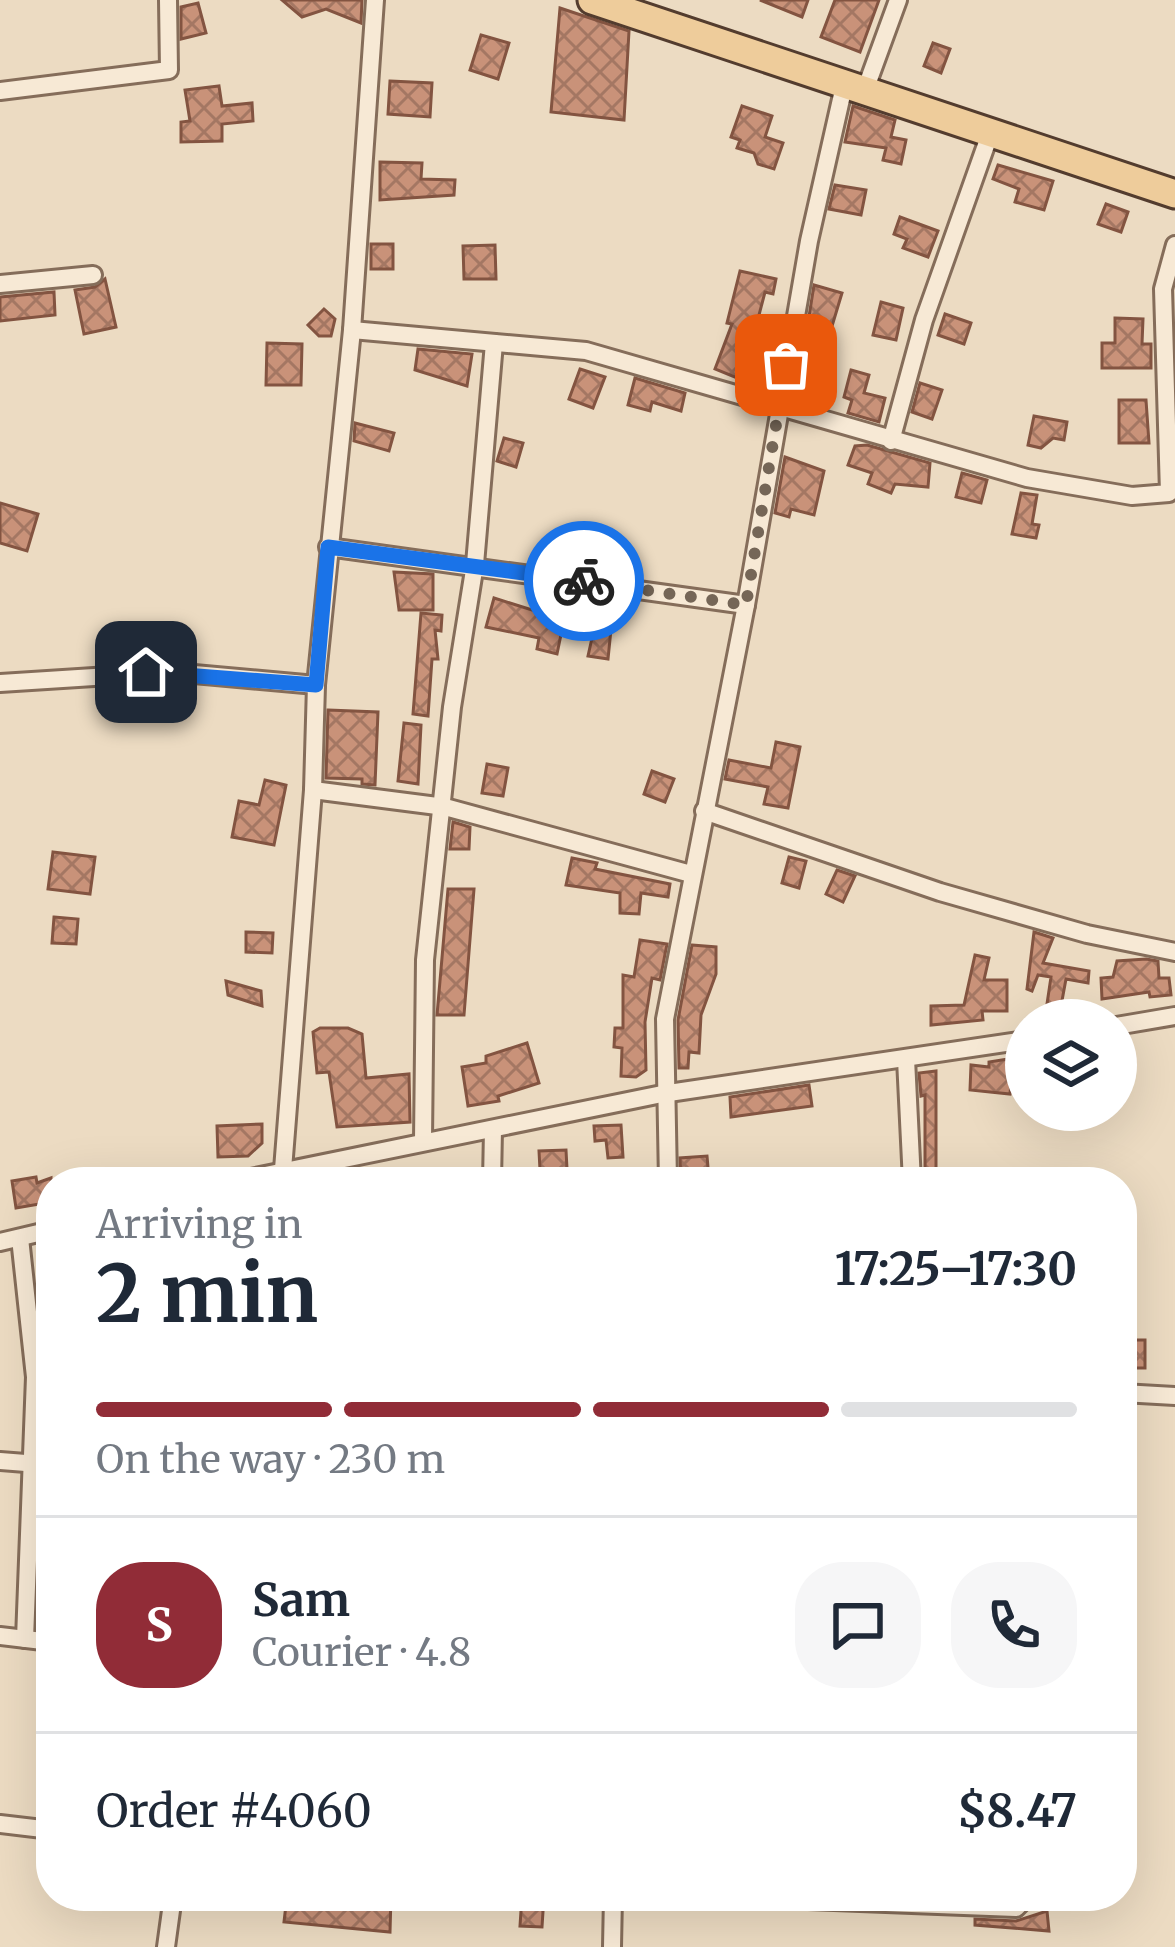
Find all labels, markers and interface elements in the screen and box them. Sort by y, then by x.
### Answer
pin [735,314,837,416]
icon: bag [753,332,819,398]
courier [524,521,644,641]
icon: bike [551,548,617,614]
pin [95,621,197,723]
icon: home [113,639,179,705]
map controls [1005,999,1137,1131]
button: layers [1005,999,1137,1131]
text: Arriving in [96,1200,303,1249]
text: 17:25–17:30 [835,1241,1077,1297]
text: 2 min [96,1245,318,1343]
text: On the way · 230 m [96,1435,445,1484]
button: chat [795,1562,921,1688]
button: phone [951,1562,1077,1688]
text: Sam [252,1572,350,1628]
text: S [145,1597,173,1653]
text: Courier · 4.8 [252,1628,471,1677]
text: Order #4060 [96,1783,372,1839]
text: $8.47 [957,1783,1077,1839]

